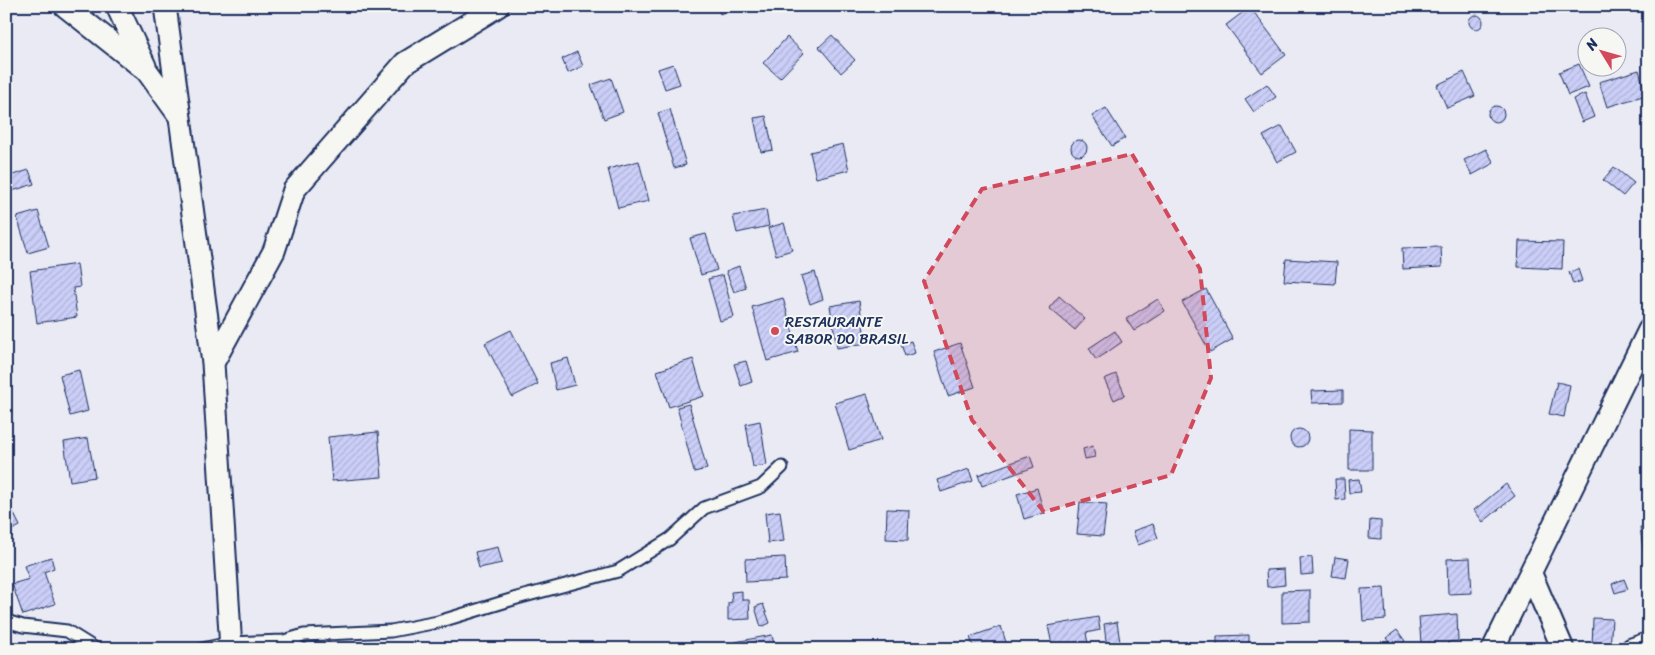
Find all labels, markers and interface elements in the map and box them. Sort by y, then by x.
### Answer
north arrow [1578,28,1628,78]
text: N [1579,33,1605,57]
place label: RESTAURANTE SABOR DO BRASIL [785,309,908,352]
marker: RESTAURANTE SABOR DO BRASIL [769,325,781,337]

